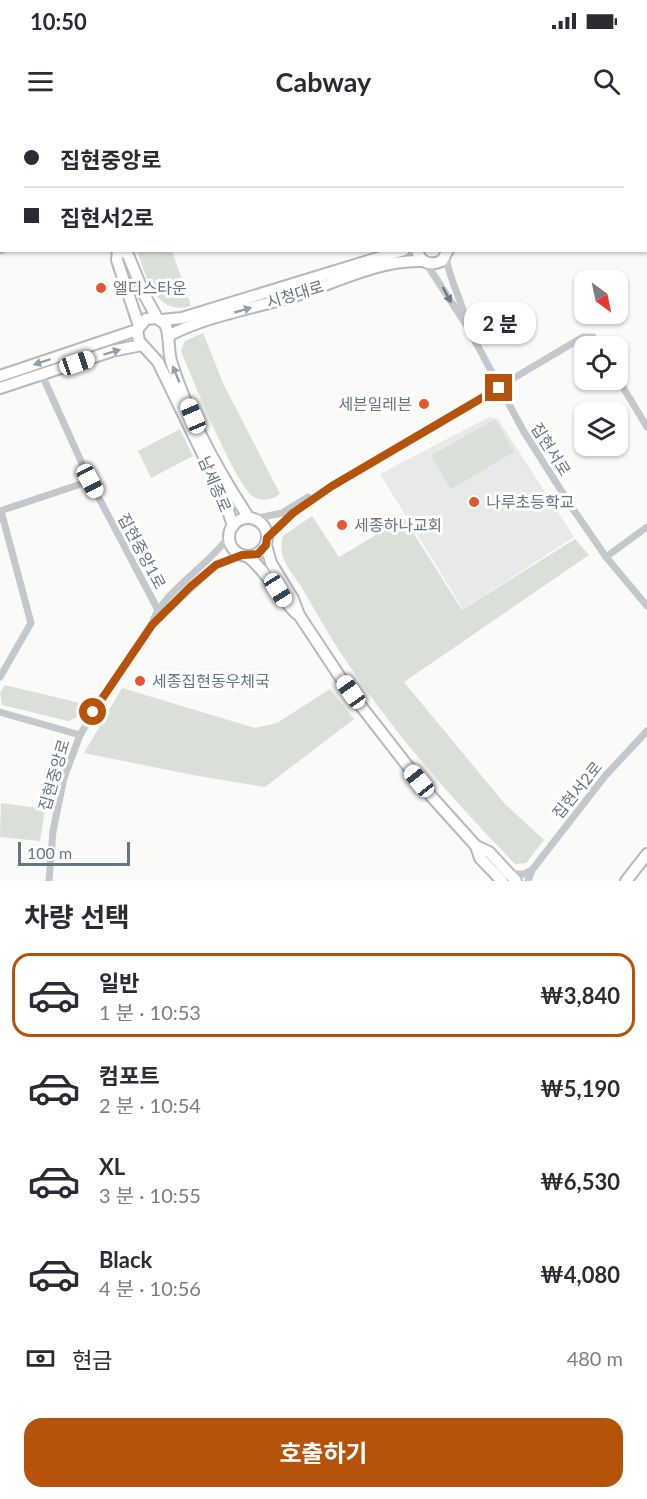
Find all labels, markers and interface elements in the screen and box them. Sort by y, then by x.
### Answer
text: 10:50 [30,8,87,35]
icon: menu [24,65,57,98]
text: Cabway [276,65,371,98]
icon: search [590,65,623,98]
text: 집현중앙로 [60,146,161,173]
text: 집현서2로 [60,204,154,231]
north arrow [574,270,628,324]
map controls [574,270,628,456]
street label: 시청대로 [264,276,326,311]
place label: 엘디스타운 [113,278,187,297]
marker: 엘디스타운 [94,281,108,295]
one-way arrow [441,286,451,304]
callout: 2 분 [463,301,535,343]
one-way arrow [234,305,252,314]
text: 2 분 [483,311,517,335]
button: locate [574,336,628,390]
one-way arrow [103,347,121,356]
car [57,349,97,377]
one-way arrow [33,357,51,367]
one-way arrow [170,365,180,383]
route end [485,374,512,401]
place label: 세븐일레븐 [338,394,412,413]
car [178,396,208,436]
marker: 세븐일레븐 [417,397,431,411]
button: layers [574,402,628,456]
street label: 집현서로 [528,419,575,479]
street label: 남세종로 [195,453,236,515]
car [74,461,106,501]
place label: 나루초등학교 [486,492,574,511]
marker: 나루초등학교 [467,495,481,509]
street label: 집현중앙1로 [115,510,170,592]
place label: 세종하나교회 [354,515,442,534]
marker: 세종하나교회 [335,518,349,532]
car [261,570,295,610]
place label: 세종집현동우체국 [152,671,270,690]
car [333,672,369,712]
marker: 세종집현동우체국 [133,674,147,688]
route start [79,698,106,725]
street label: 집현중앙로 [34,737,73,813]
street label: 집현서2로 [548,757,606,822]
car [401,761,437,801]
scale bar [18,839,130,866]
text: 100 m [27,843,72,862]
text: 차량 선택 [24,900,130,933]
icon: car [27,968,81,1022]
text: 일반 [99,969,139,996]
text: ₩3,840 [540,982,620,1009]
text: 1 분 · 10:53 [99,1000,201,1024]
icon: car [27,1061,81,1115]
text: 컴포트 [99,1062,160,1089]
text: ₩5,190 [540,1075,620,1102]
text: 2 분 · 10:54 [99,1093,201,1117]
text: XL [99,1153,125,1180]
icon: car [27,1154,81,1208]
text: ₩6,530 [540,1168,620,1195]
text: 3 분 · 10:55 [99,1183,201,1207]
text: Black [99,1246,152,1273]
icon: car [27,1247,81,1301]
text: ₩4,080 [540,1261,620,1288]
text: 4 분 · 10:56 [99,1276,201,1300]
icon: cash [24,1342,57,1375]
text: 현금 [72,1346,112,1373]
text: 480 m [567,1346,623,1370]
button: 호출하기 [24,1418,623,1487]

